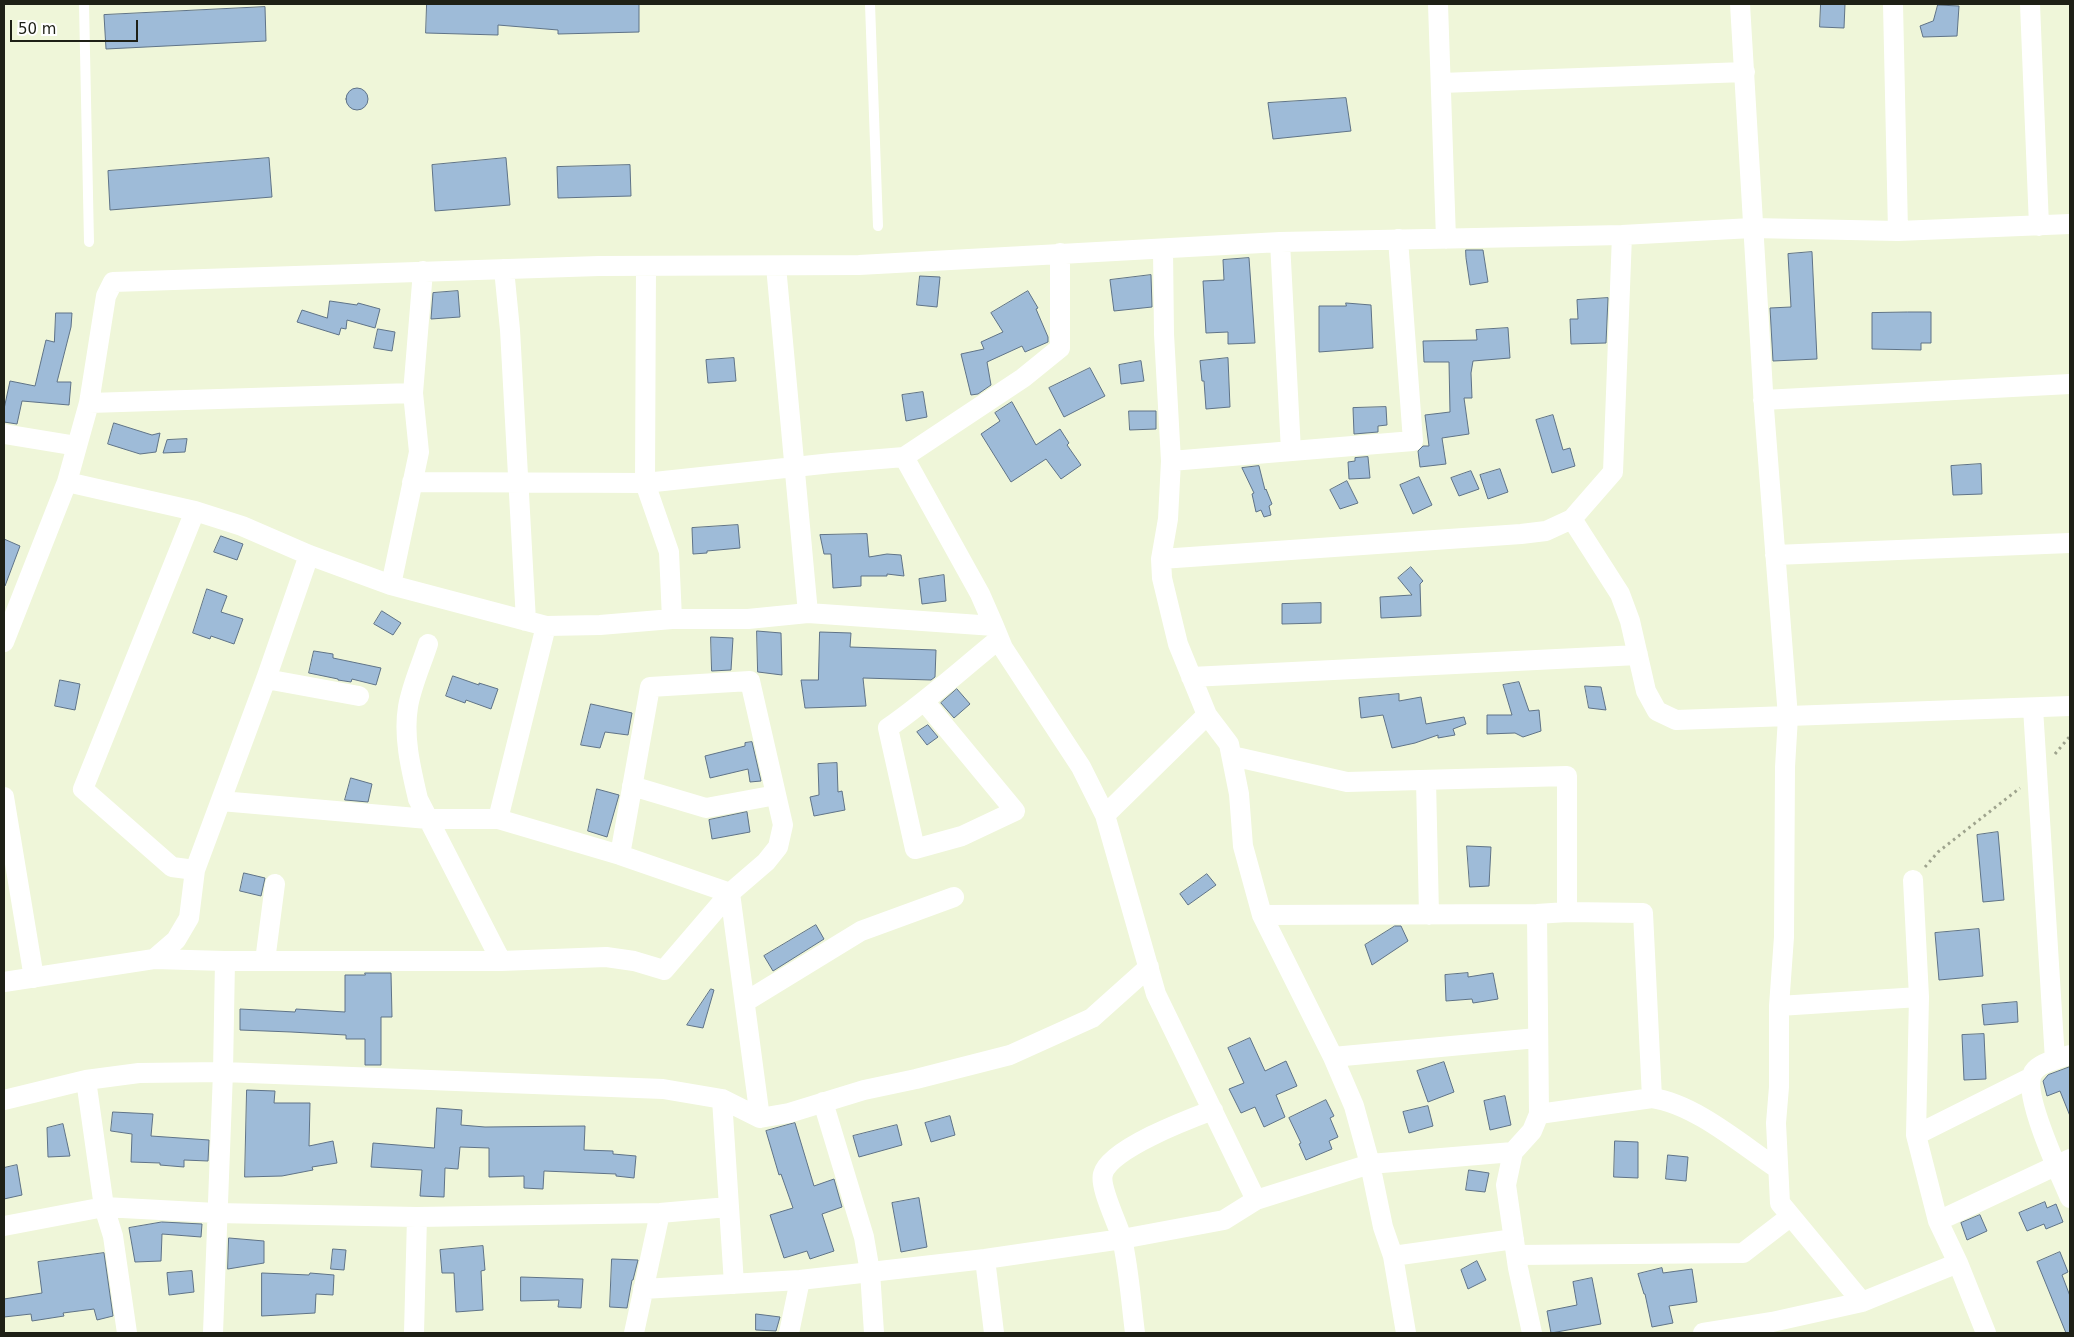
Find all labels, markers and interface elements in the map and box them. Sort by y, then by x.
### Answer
scale bar [12,10,140,42]
text: 50 m [18,20,56,38]

